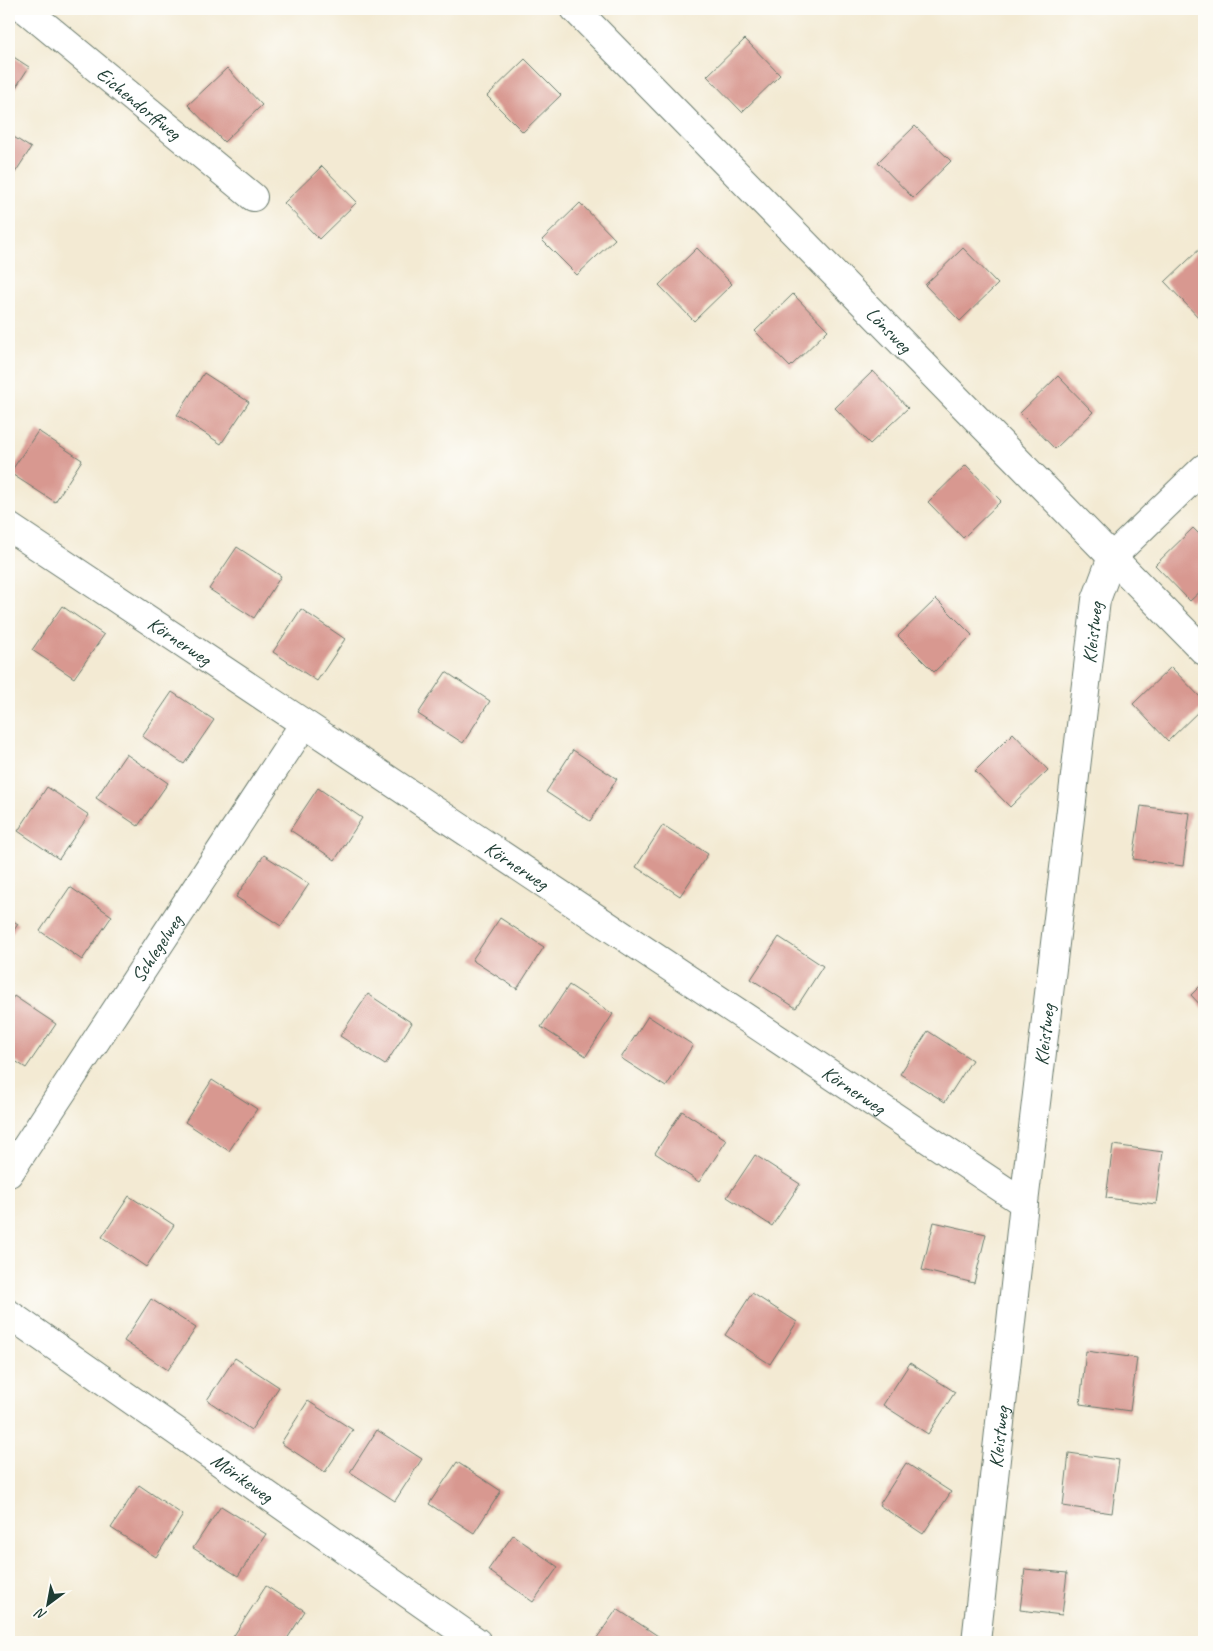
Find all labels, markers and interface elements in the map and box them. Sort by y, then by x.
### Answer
street label: Eichendorffweg [92,61,187,146]
street label: Lönsweg [861,301,918,359]
street label: Kleistweg [1076,599,1108,665]
street label: Körnerweg [143,611,218,672]
street label: Körnerweg [480,835,555,896]
street label: Schlegelweg [125,909,189,987]
street label: Kleistweg [1028,1001,1060,1067]
street label: Körnerweg [817,1060,892,1121]
street label: Kleistweg [983,1404,1014,1469]
street label: Mörikeweg [206,1447,279,1508]
north arrow [22,1578,72,1628]
text: N [31,1604,50,1624]

